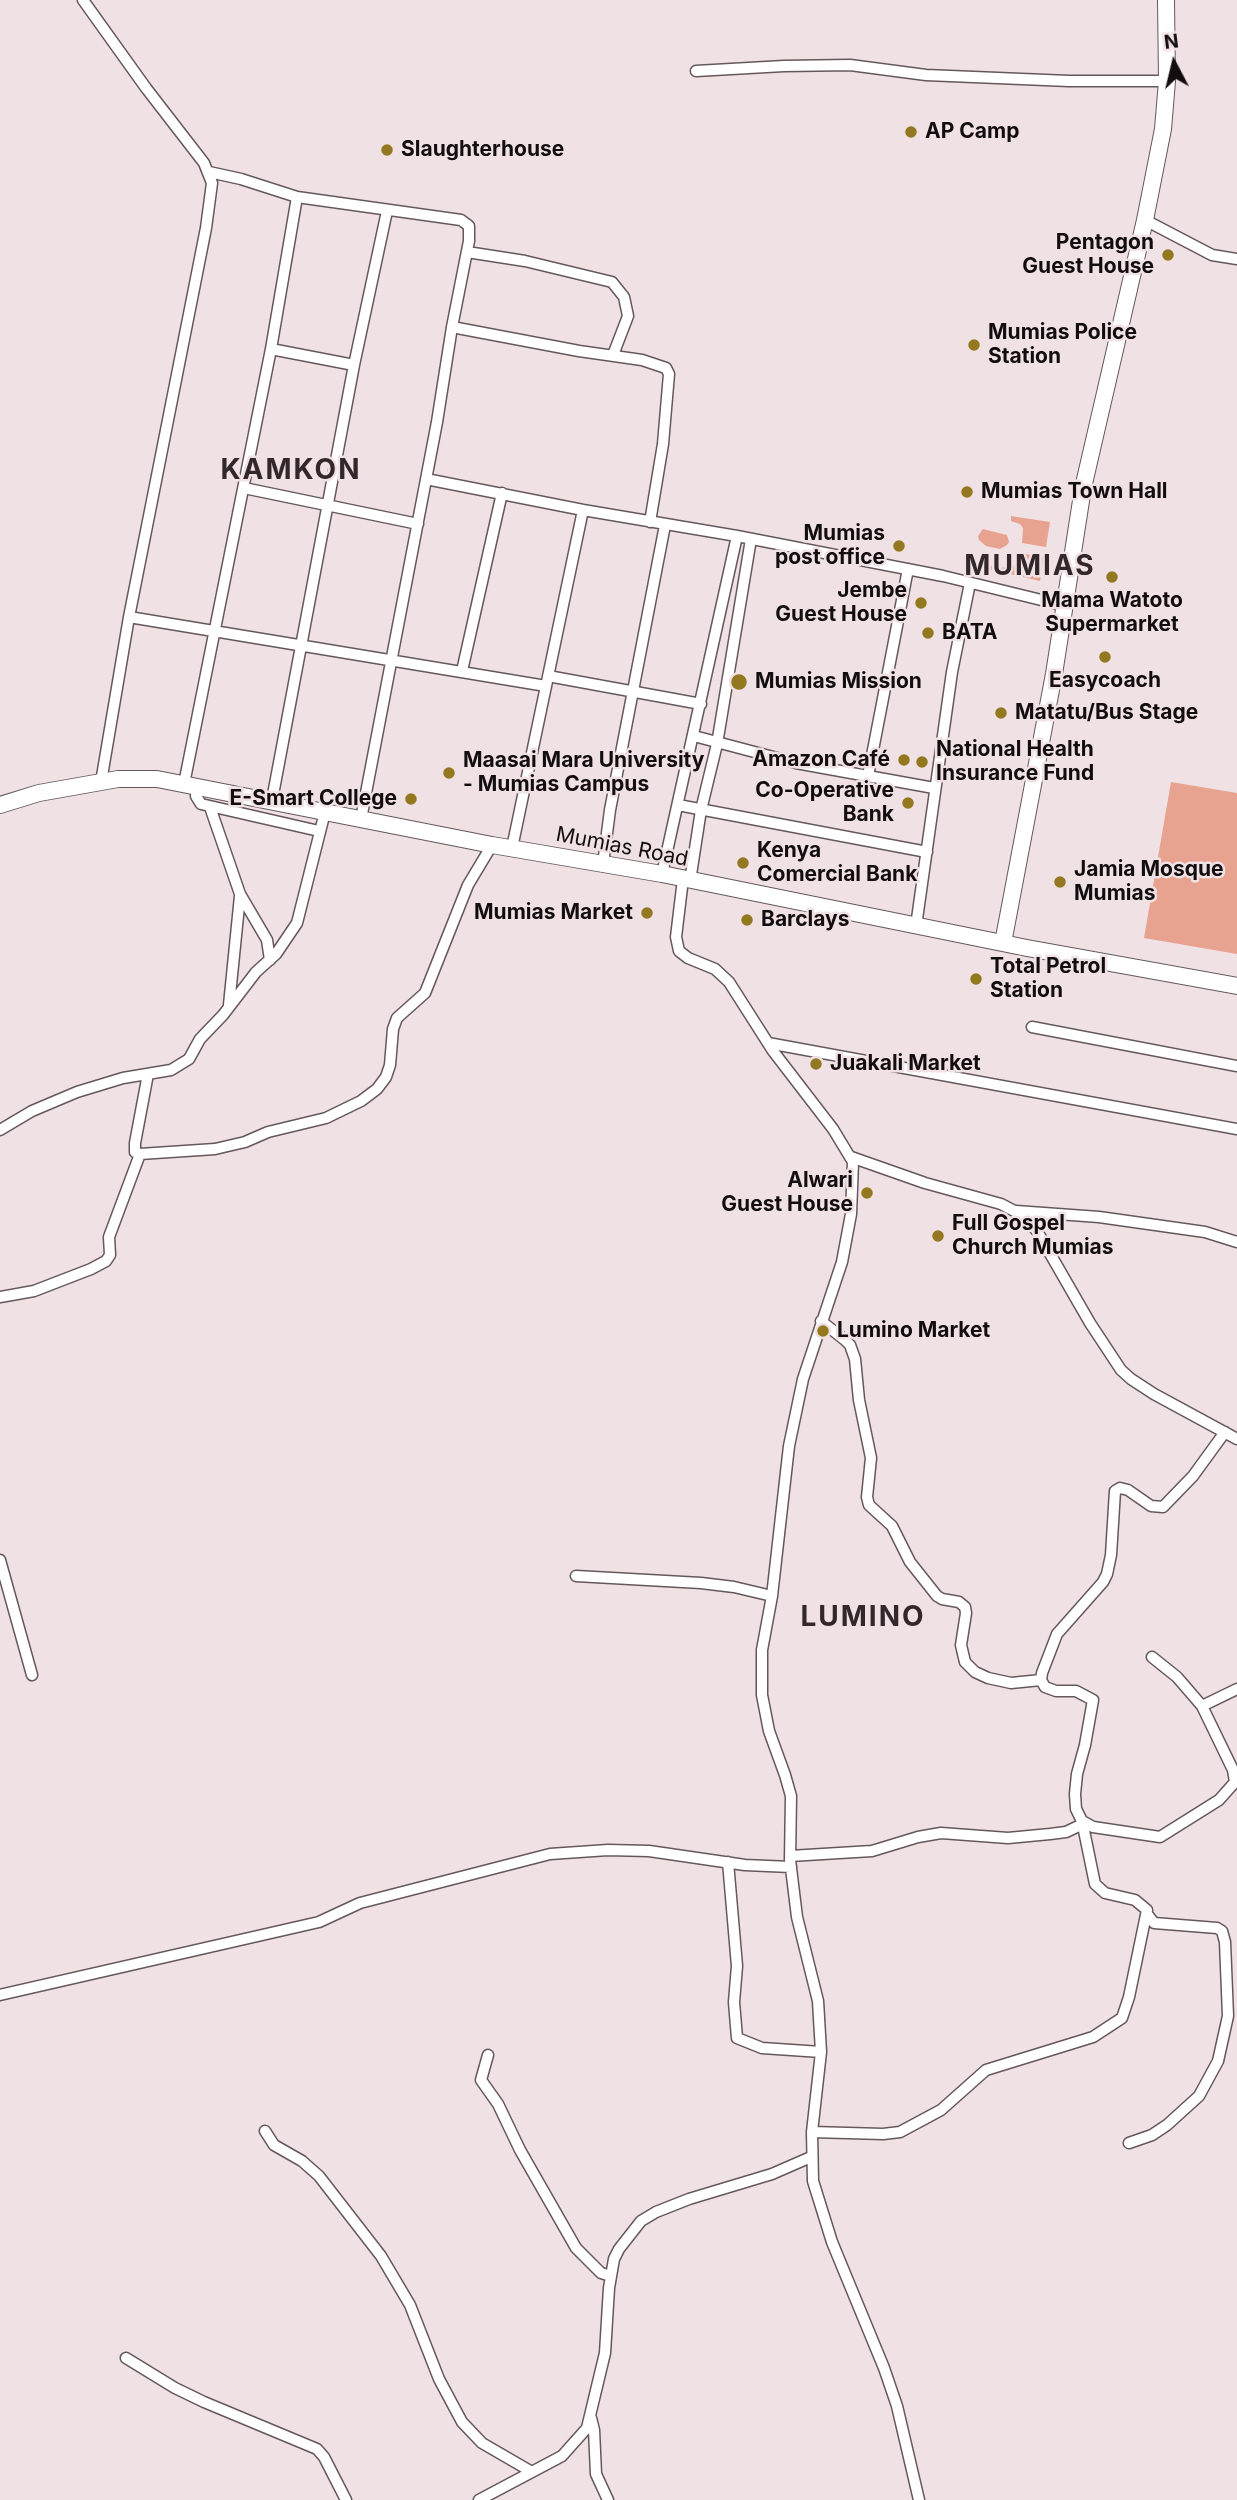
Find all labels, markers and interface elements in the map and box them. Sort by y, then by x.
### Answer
north arrow [1139,28,1209,98]
text: N [1163,29,1180,54]
place label: AP Camp [925,119,1019,145]
marker: AP Camp [903,124,919,140]
place label: Slaughterhouse [401,137,564,163]
marker: Slaughterhouse [379,142,395,158]
place label: Pentagon Guest House [1022,230,1154,280]
marker: Pentagon Guest House [1160,247,1176,263]
place label: Mumias Police Station [988,320,1137,370]
marker: Mumias Police Station [966,337,982,353]
district label: KAMKON [221,454,361,488]
place label: Mumias Town Hall [981,479,1168,505]
marker: Mumias Town Hall [959,484,975,500]
place label: Mumias post office [775,521,885,571]
marker: Mumias post office [891,538,907,554]
district label: MUMIAS [965,550,1095,584]
marker: Mama Watoto Supermarket [1104,569,1120,585]
place label: Jembe Guest House [775,578,907,628]
place label: Mama Watoto Supermarket [1041,588,1183,638]
marker: Jembe Guest House [913,595,929,611]
place label: BATA [942,620,998,646]
marker: BATA [920,625,936,641]
marker: Easycoach [1097,649,1113,665]
place label: Easycoach [1049,668,1161,694]
place label: Mumias Mission [755,669,922,695]
marker: Mumias Mission [729,672,749,692]
place label: Matatu/Bus Stage [1015,700,1198,726]
marker: Matatu/Bus Stage [993,705,1009,721]
place label: National Health Insurance Fund [936,737,1094,787]
place label: Amazon Café [752,747,890,773]
place label: Maasai Mara University - Mumias Campus [463,748,704,798]
marker: Amazon Café [896,752,912,768]
marker: National Health Insurance Fund [914,754,930,770]
marker: Maasai Mara University - Mumias Campus [441,765,457,781]
place label: Co-Operative Bank [755,778,894,828]
place label: E-Smart College [230,786,397,812]
marker: E-Smart College [403,791,419,807]
marker: Co-Operative Bank [900,795,916,811]
street label: Mumias Road [554,822,690,872]
place label: Kenya Comercial Bank [757,838,917,888]
marker: Kenya Comercial Bank [735,855,751,871]
place label: Jamia Mosque Mumias [1074,857,1224,907]
marker: Jamia Mosque Mumias [1052,874,1068,890]
place label: Mumias Market [474,900,633,926]
marker: Mumias Market [639,905,655,921]
place label: Barclays [761,907,849,933]
marker: Barclays [739,912,755,928]
place label: Total Petrol Station [990,954,1106,1004]
marker: Total Petrol Station [968,971,984,987]
place label: Juakali Market [830,1051,981,1077]
marker: Juakali Market [808,1056,824,1072]
place label: Alwari Guest House [721,1168,853,1218]
marker: Alwari Guest House [859,1185,875,1201]
place label: Full Gospel Church Mumias [952,1211,1114,1261]
marker: Full Gospel Church Mumias [930,1228,946,1244]
place label: Lumino Market [837,1318,990,1344]
marker: Lumino Market [815,1323,831,1339]
district label: LUMINO [801,1601,925,1635]

